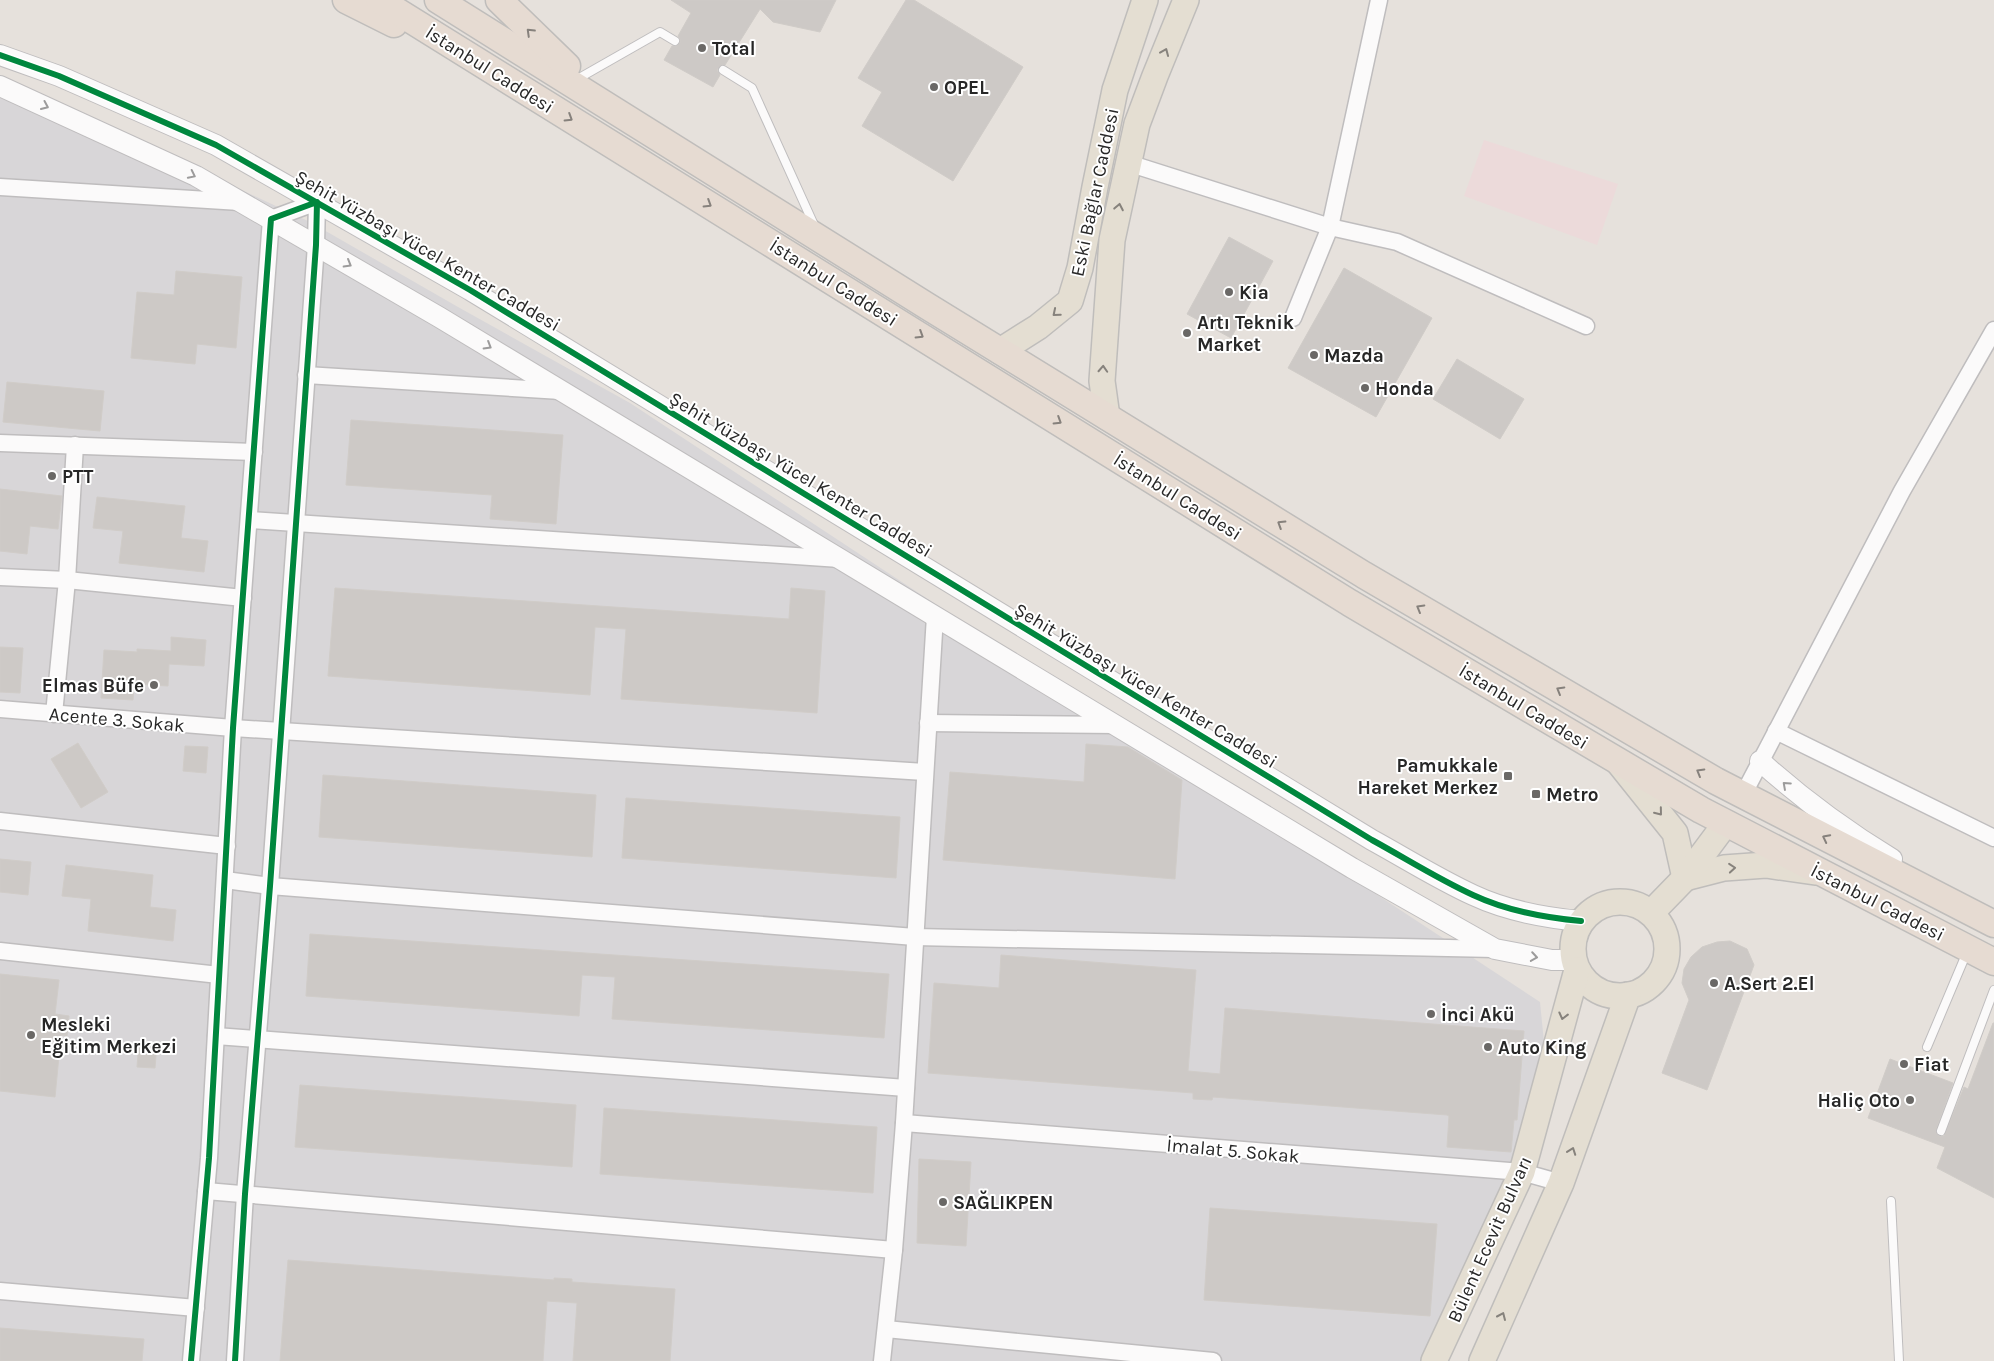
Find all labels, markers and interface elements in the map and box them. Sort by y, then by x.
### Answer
street label: İstanbul Caddesi [421,22,558,118]
one-way arrow [527,29,536,38]
place label: Total [712,38,756,60]
marker: Total [696,42,708,54]
one-way arrow [1158,48,1169,57]
place label: OPEL [944,77,989,99]
marker: OPEL [928,81,940,93]
one-way arrow [40,99,49,110]
street label: Eski Bağlar Caddesi [1066,106,1124,278]
one-way arrow [564,112,573,122]
street label: Şehit Yüzbaşı Yücel Kenter Caddesi [291,166,564,336]
one-way arrow [187,169,196,179]
one-way arrow [702,197,711,207]
one-way arrow [1113,203,1123,212]
street label: İstanbul Caddesi [765,235,902,331]
one-way arrow [343,258,352,268]
place label: Kia [1239,282,1269,304]
marker: Kia [1223,286,1235,298]
one-way arrow [1053,307,1062,315]
place label: Artı Teknik Market [1197,312,1294,356]
marker: Artı Teknik Market [1181,327,1193,339]
one-way arrow [915,329,924,339]
one-way arrow [483,340,492,350]
place label: Mazda [1324,345,1384,367]
marker: Mazda [1308,349,1320,361]
one-way arrow [1098,364,1108,372]
place label: Honda [1375,378,1434,400]
marker: Honda [1359,382,1371,394]
street label: Şehit Yüzbaşı Yücel Kenter Caddesi [665,387,936,562]
one-way arrow [1053,415,1062,425]
street label: İstanbul Caddesi [1109,449,1246,545]
place label: PTT [62,466,93,488]
marker: PTT [46,470,58,482]
one-way arrow [1277,520,1286,530]
street label: Şehit Yüzbaşı Yücel Kenter Caddesi [1010,598,1281,773]
one-way arrow [1416,604,1425,614]
street label: İstanbul Caddesi [1455,660,1592,754]
place label: Elmas Büfe [42,675,144,697]
marker: Elmas Büfe [148,679,160,691]
one-way arrow [1556,686,1565,696]
street label: Acente 3. Sokak [48,703,186,737]
place label: Pamukkale Hareket Merkez [1357,755,1498,799]
one-way arrow [1697,768,1706,778]
marker: Pamukkale Hareket Merkez [1502,770,1514,782]
one-way arrow [1783,782,1792,791]
place label: Metro [1546,784,1598,806]
marker: Metro [1530,788,1542,800]
one-way arrow [1653,807,1662,816]
one-way arrow [1822,834,1831,844]
street label: İstanbul Caddesi [1807,860,1948,946]
one-way arrow [1728,862,1736,873]
one-way arrow [1530,952,1539,962]
place label: A.Sert 2.El [1724,973,1814,995]
marker: A.Sert 2.El [1708,977,1720,989]
place label: İnci Akü [1441,1003,1515,1026]
marker: İnci Akü [1425,1008,1437,1020]
one-way arrow [1558,1012,1569,1021]
place label: Mesleki Eğitim Merkezi [41,1014,177,1058]
marker: Mesleki Eğitim Merkezi [25,1029,37,1041]
place label: Auto King [1498,1037,1586,1059]
marker: Auto King [1482,1041,1494,1053]
place label: Fiat [1914,1054,1949,1076]
marker: Fiat [1898,1058,1910,1070]
place label: Haliç Oto [1817,1090,1900,1112]
marker: Haliç Oto [1904,1094,1916,1106]
street label: İmalat 5. Sokak [1166,1134,1301,1168]
one-way arrow [1566,1147,1576,1156]
street label: Bülent Ecevit Bulvarı [1443,1153,1537,1326]
place label: SAĞLIKPEN [953,1190,1053,1214]
marker: SAĞLIKPEN [937,1196,949,1208]
one-way arrow [1495,1312,1506,1321]

